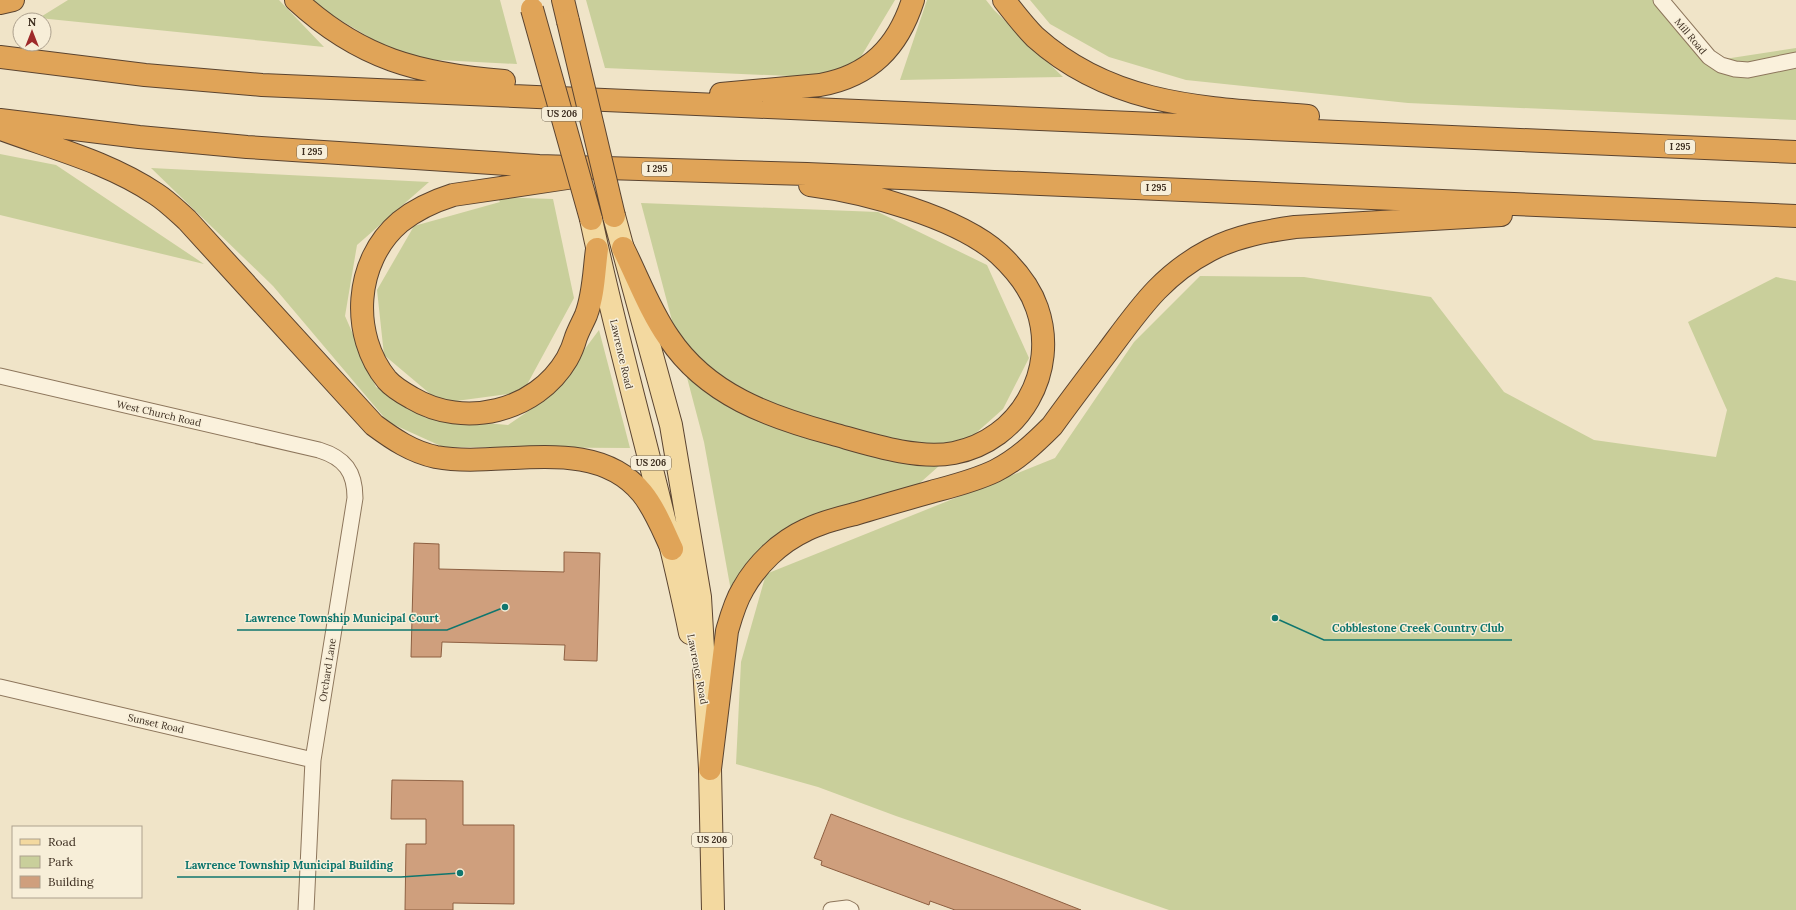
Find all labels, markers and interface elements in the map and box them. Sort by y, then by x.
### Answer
north arrow [12,12,52,52]
text: N [28,15,37,29]
street label: Mill Road [1672,16,1710,57]
road number: US 206 [542,107,582,121]
road number: I 295 [1665,140,1695,154]
road number: I 295 [297,145,327,159]
road number: I 295 [642,162,672,176]
road number: I 295 [1141,181,1171,195]
street label: Lawrence Road [607,318,636,390]
street label: West Church Road [115,397,202,430]
road number: US 206 [631,456,671,470]
callout: Lawrence Township Municipal Court [237,607,447,630]
text: Lawrence Township Municipal Court [245,611,439,625]
callout: Cobblestone Creek Country Club [1324,617,1512,640]
text: Cobblestone Creek Country Club [1332,621,1504,635]
street label: Lawrence Road [684,633,711,705]
street label: Orchard Lane [316,637,339,703]
street label: Sunset Road [126,711,185,736]
legend [12,826,142,898]
road number: US 206 [692,833,732,847]
text: Road [48,834,76,849]
text: Park [48,854,74,869]
callout: Lawrence Township Municipal Building [177,854,401,877]
text: Lawrence Township Municipal Building [185,858,394,872]
text: Building [48,874,94,889]

